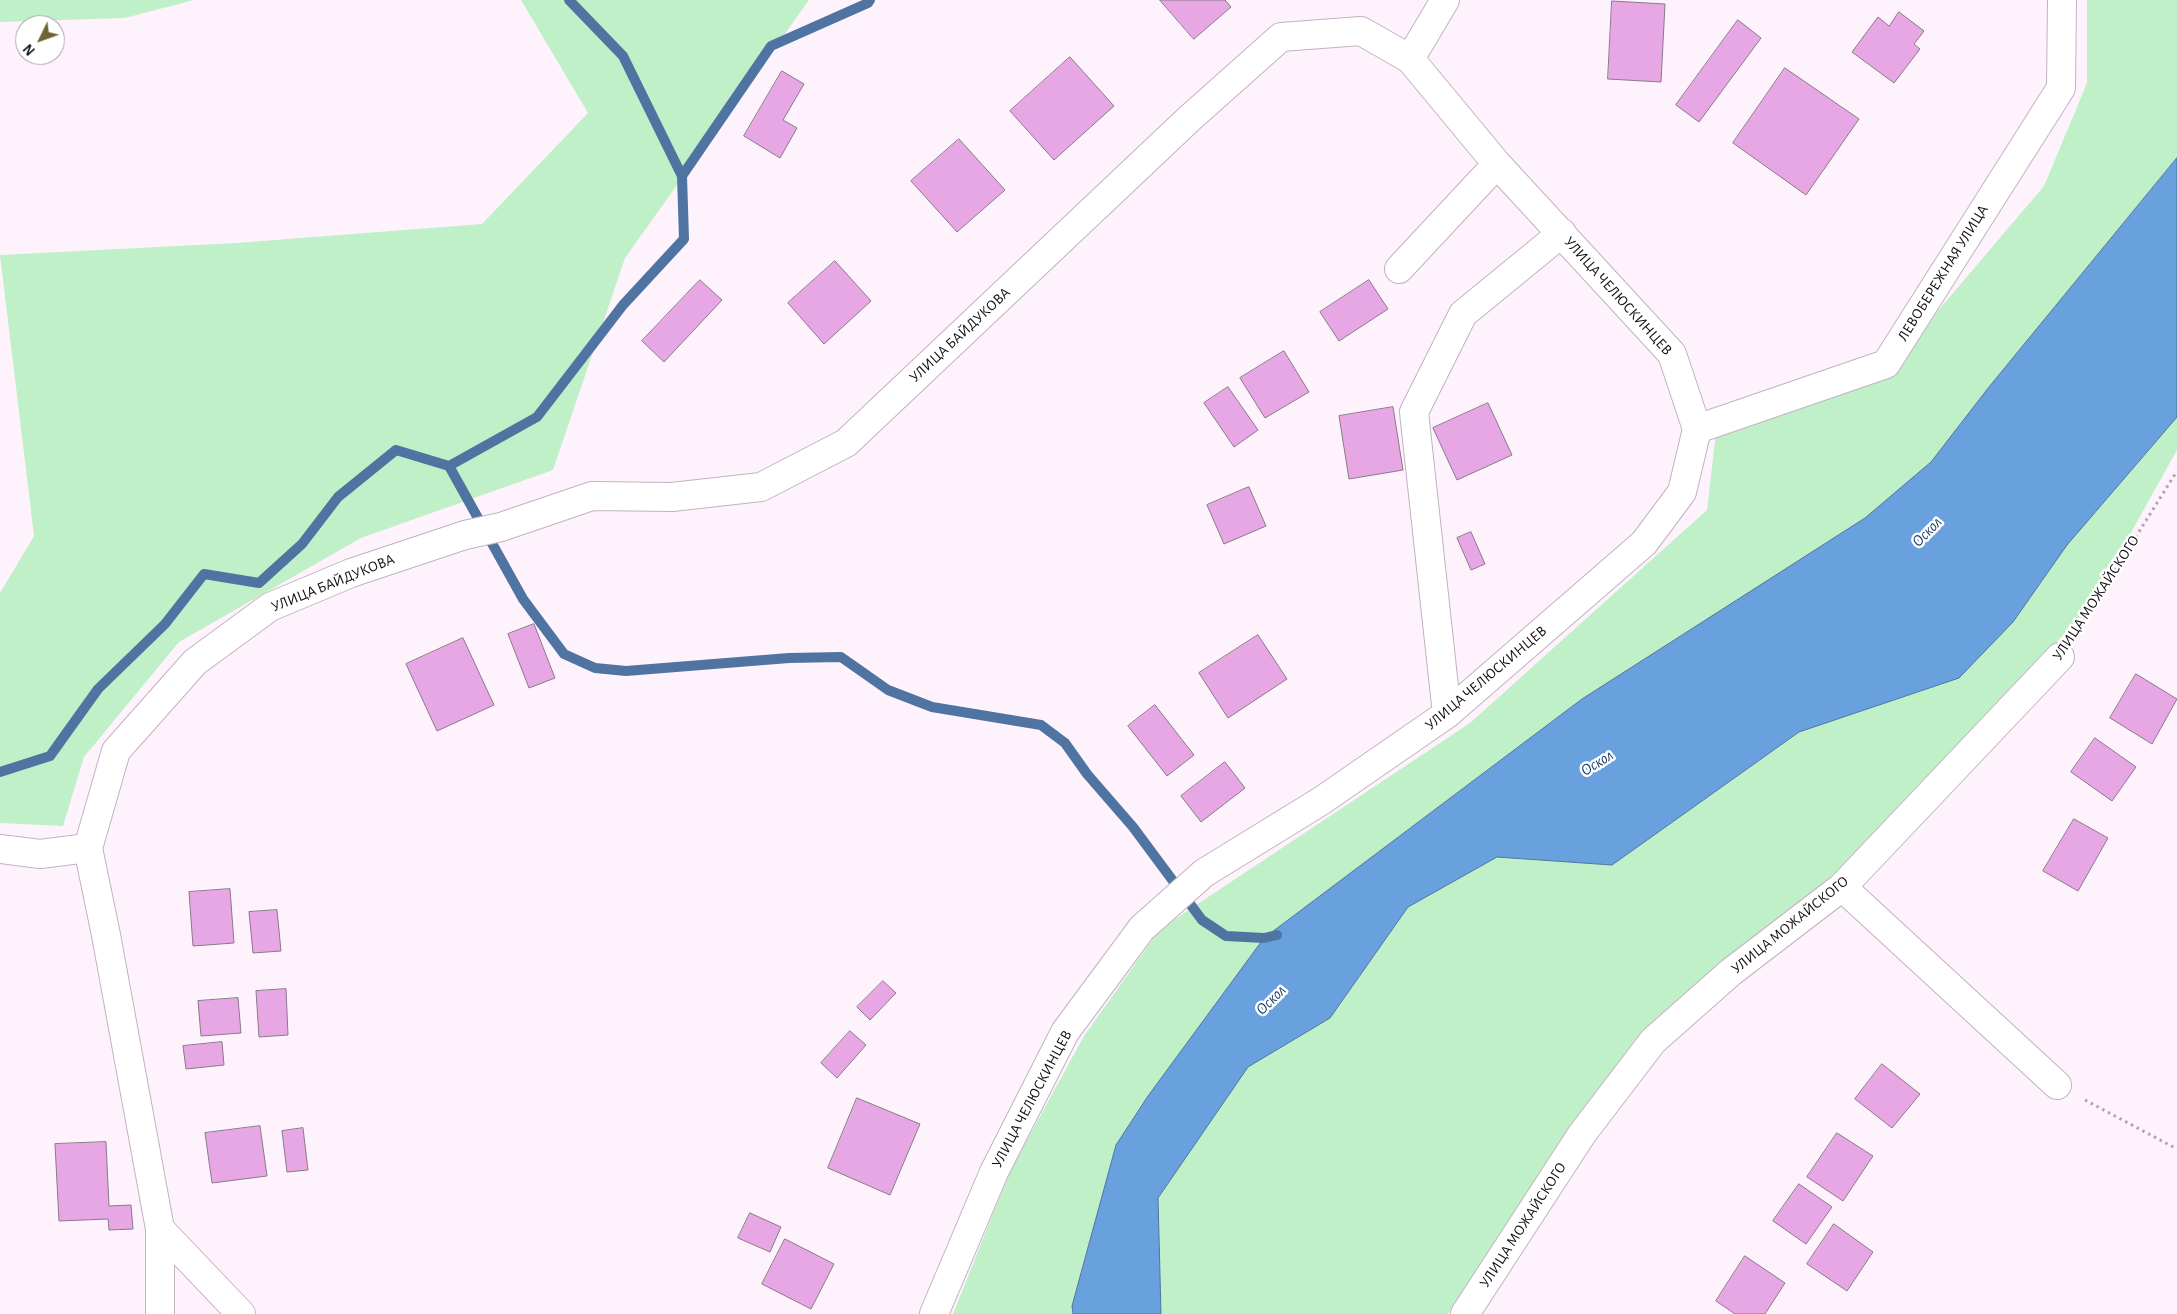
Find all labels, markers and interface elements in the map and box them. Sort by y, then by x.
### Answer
north arrow [15,15,65,65]
text: N [21,41,38,58]
street label: ЛЕВОБЕРЕЖНАЯ УЛИЦА [1894,202,1992,344]
street label: УЛИЦА ЧЕЛЮСКИНЦЕВ [1560,233,1676,359]
street label: УЛИЦА БАЙДУКОВА [906,284,1014,386]
water label: Оскол [1908,513,1946,551]
street label: УЛИЦА МОЖАЙСКОГО [2049,532,2143,664]
street label: УЛИЦА БАЙДУКОВА [269,550,397,616]
street label: УЛИЦА ЧЕЛЮСКИНЦЕВ [1422,622,1550,734]
water label: Оскол [1577,746,1617,780]
street label: УЛИЦА МОЖАЙСКОГО [1728,872,1852,978]
water label: Оскол [1252,981,1290,1019]
street label: УЛИЦА ЧЕЛЮСКИНЦЕВ [988,1027,1076,1171]
street label: УЛИЦА МОЖАЙСКОГО [1476,1159,1570,1291]

